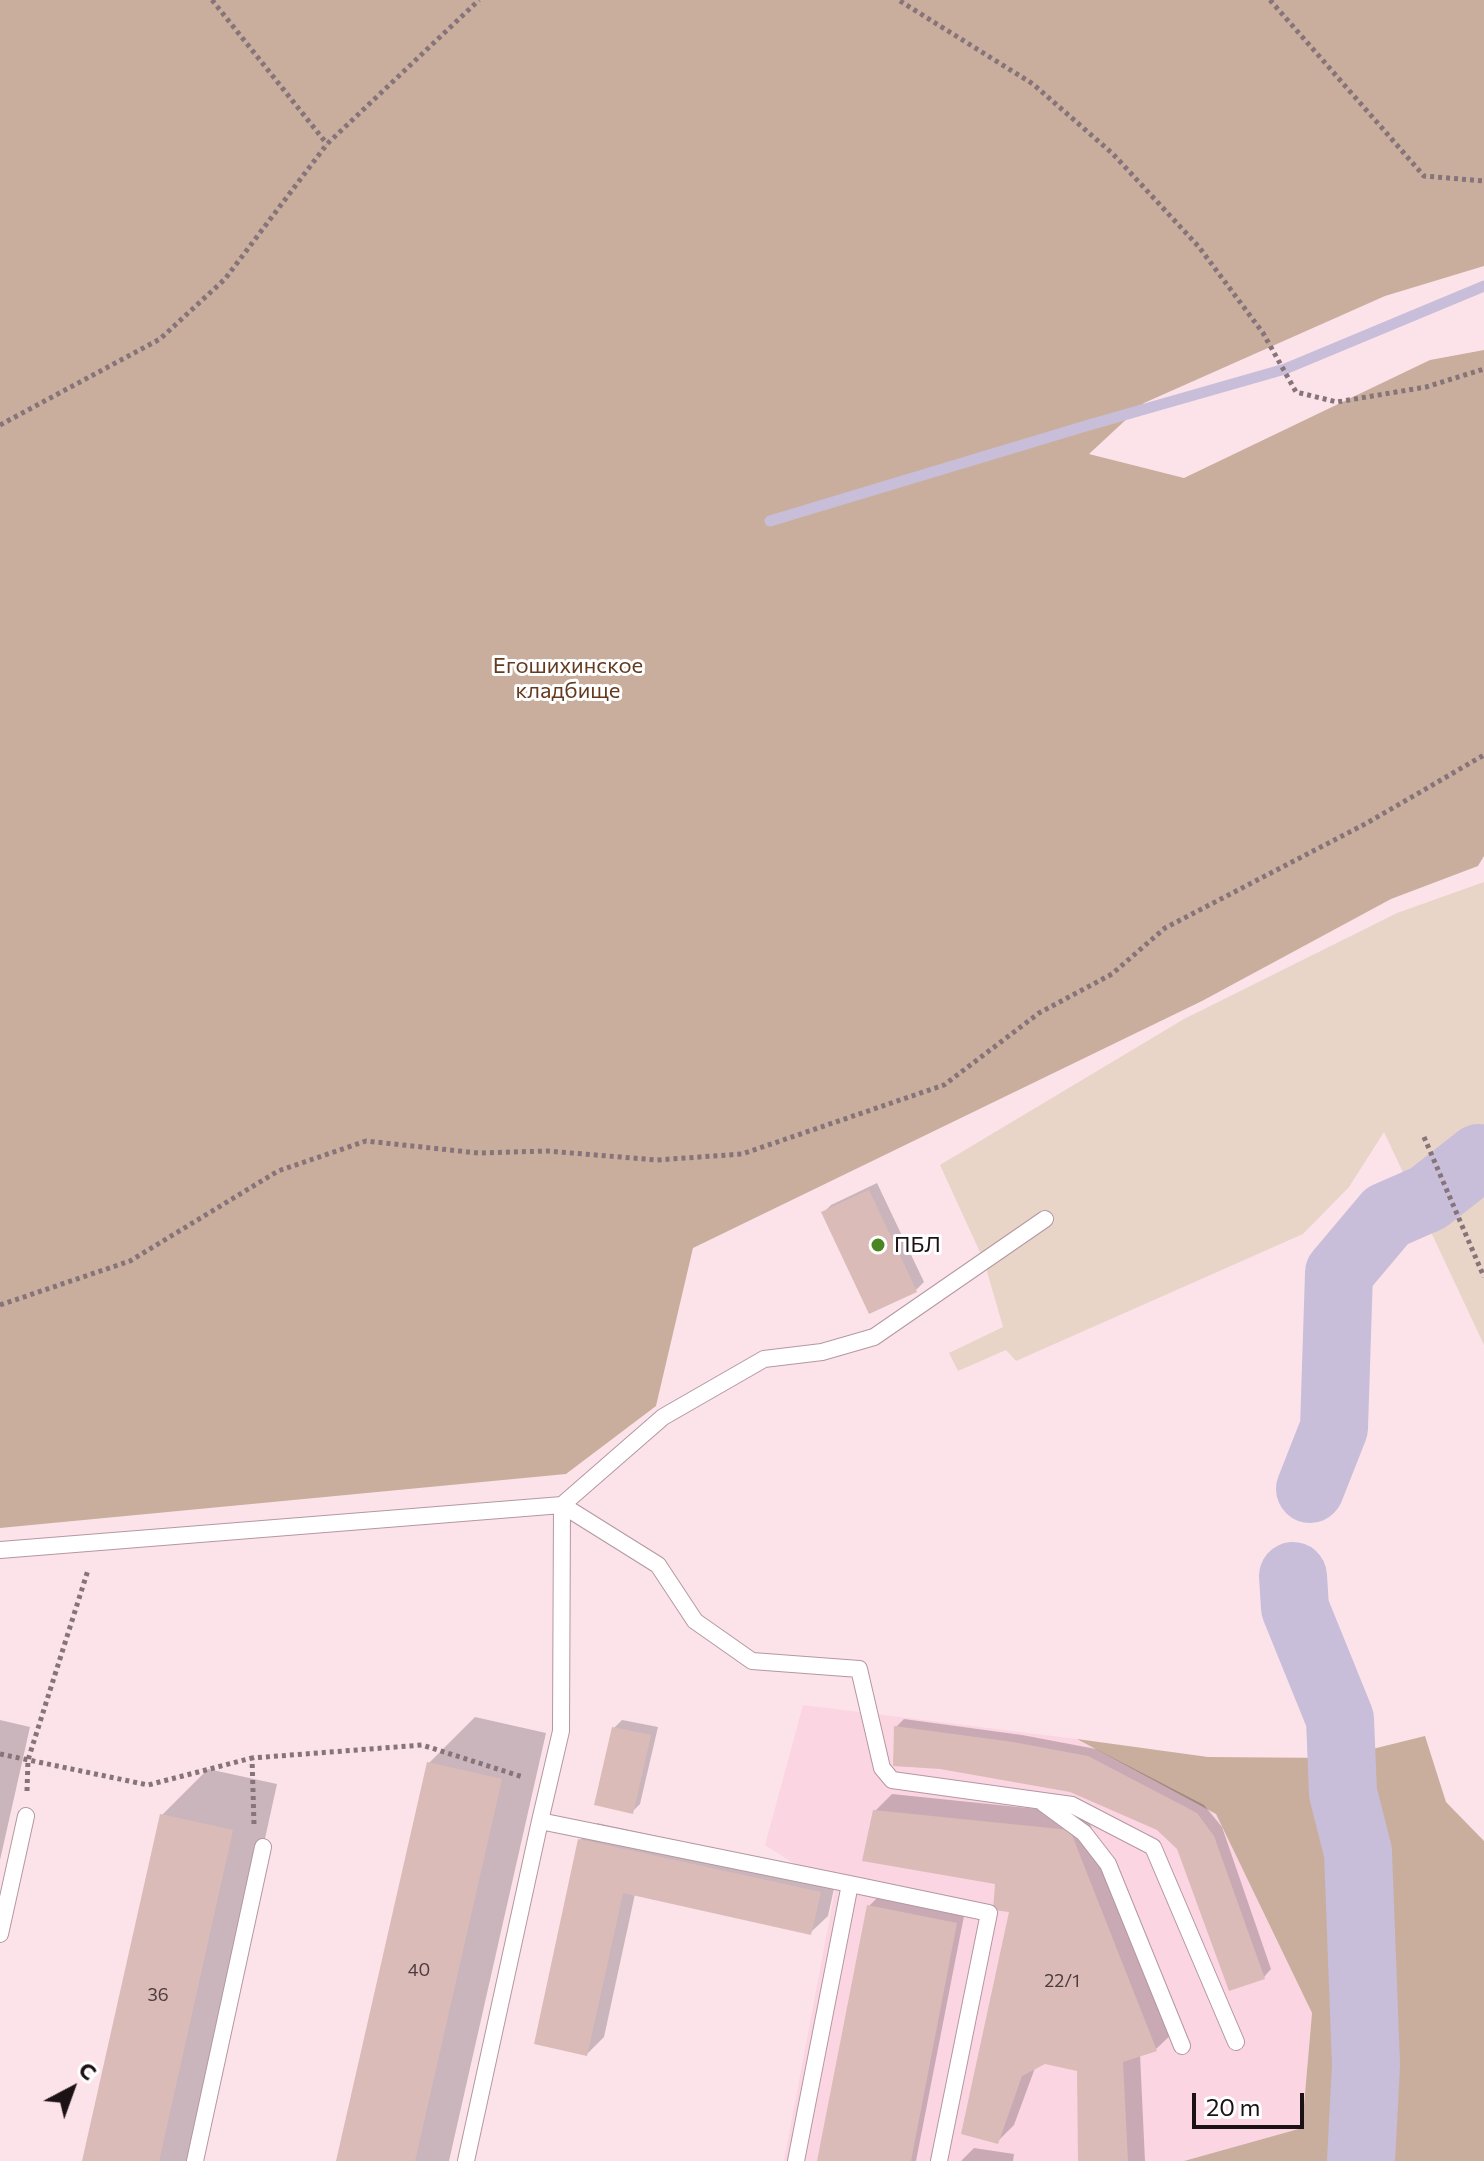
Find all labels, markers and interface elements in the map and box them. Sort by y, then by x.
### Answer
park label: Егошихинское кладбище [493,653,643,704]
place label: ПБЛ [894,1232,941,1258]
marker: ПБЛ [869,1236,887,1254]
house number: 40 [408,1959,430,1981]
house number: 22/1 [1044,1970,1080,1992]
house number: 36 [147,1984,169,2006]
north arrow [32,2049,112,2129]
text: С [74,2055,103,2086]
scale bar [1196,2077,1308,2127]
text: 20 m [1206,2092,1260,2121]

